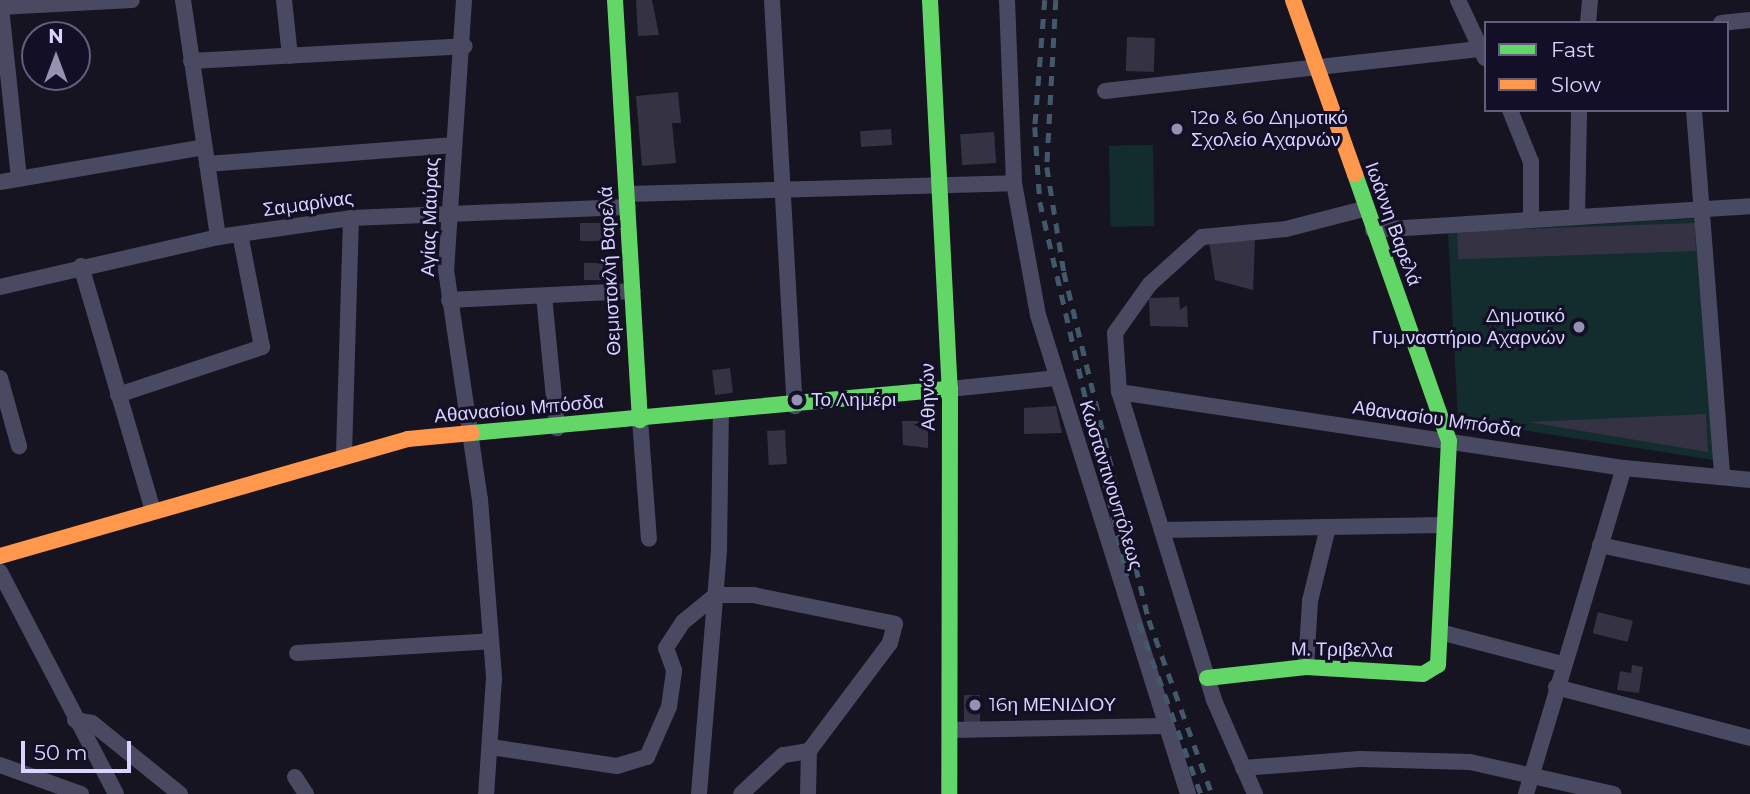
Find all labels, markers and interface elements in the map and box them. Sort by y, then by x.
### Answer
north arrow [21,21,91,91]
legend [1484,21,1729,112]
text: N [48,25,64,48]
text: Fast [1551,37,1595,62]
text: Slow [1551,72,1601,97]
place label: 12ο & 6ο Δημοτικό Σχολείο Αχαρνών [1191,107,1348,151]
marker: 12ο & 6ο Δημοτικό Σχολείο Αχαρνών [1169,121,1185,137]
street label: Αγίας Μαύρας [417,157,443,277]
street label: Ιωάννη Βαρελά [1360,159,1426,289]
street label: Σαμαρίνας [261,186,355,222]
street label: Θεμιστοκλή Βαρελά [594,186,626,356]
place label: Δημοτικό Γυμναστήριο Αχαρνών [1372,305,1565,349]
marker: Δημοτικό Γυμναστήριο Αχαρνών [1571,319,1587,335]
street label: Αθηνών [916,363,940,431]
place label: Το Λημέρι [811,389,896,411]
street label: Αθανασίου Μπόσδα [433,390,605,428]
marker: Το Λημέρι [789,392,805,408]
street label: Αθανασίου Μπόσδα [1351,396,1523,442]
street label: Κωσταντινουπόλεως [1074,398,1148,572]
street label: Μ. Τριβελλα [1291,638,1393,662]
place label: 16η ΜΕΝΙΔΙΟΥ [989,694,1116,716]
marker: 16η ΜΕΝΙΔΙΟΥ [967,697,983,713]
scale bar [24,728,135,772]
text: 50 m [34,740,88,765]

